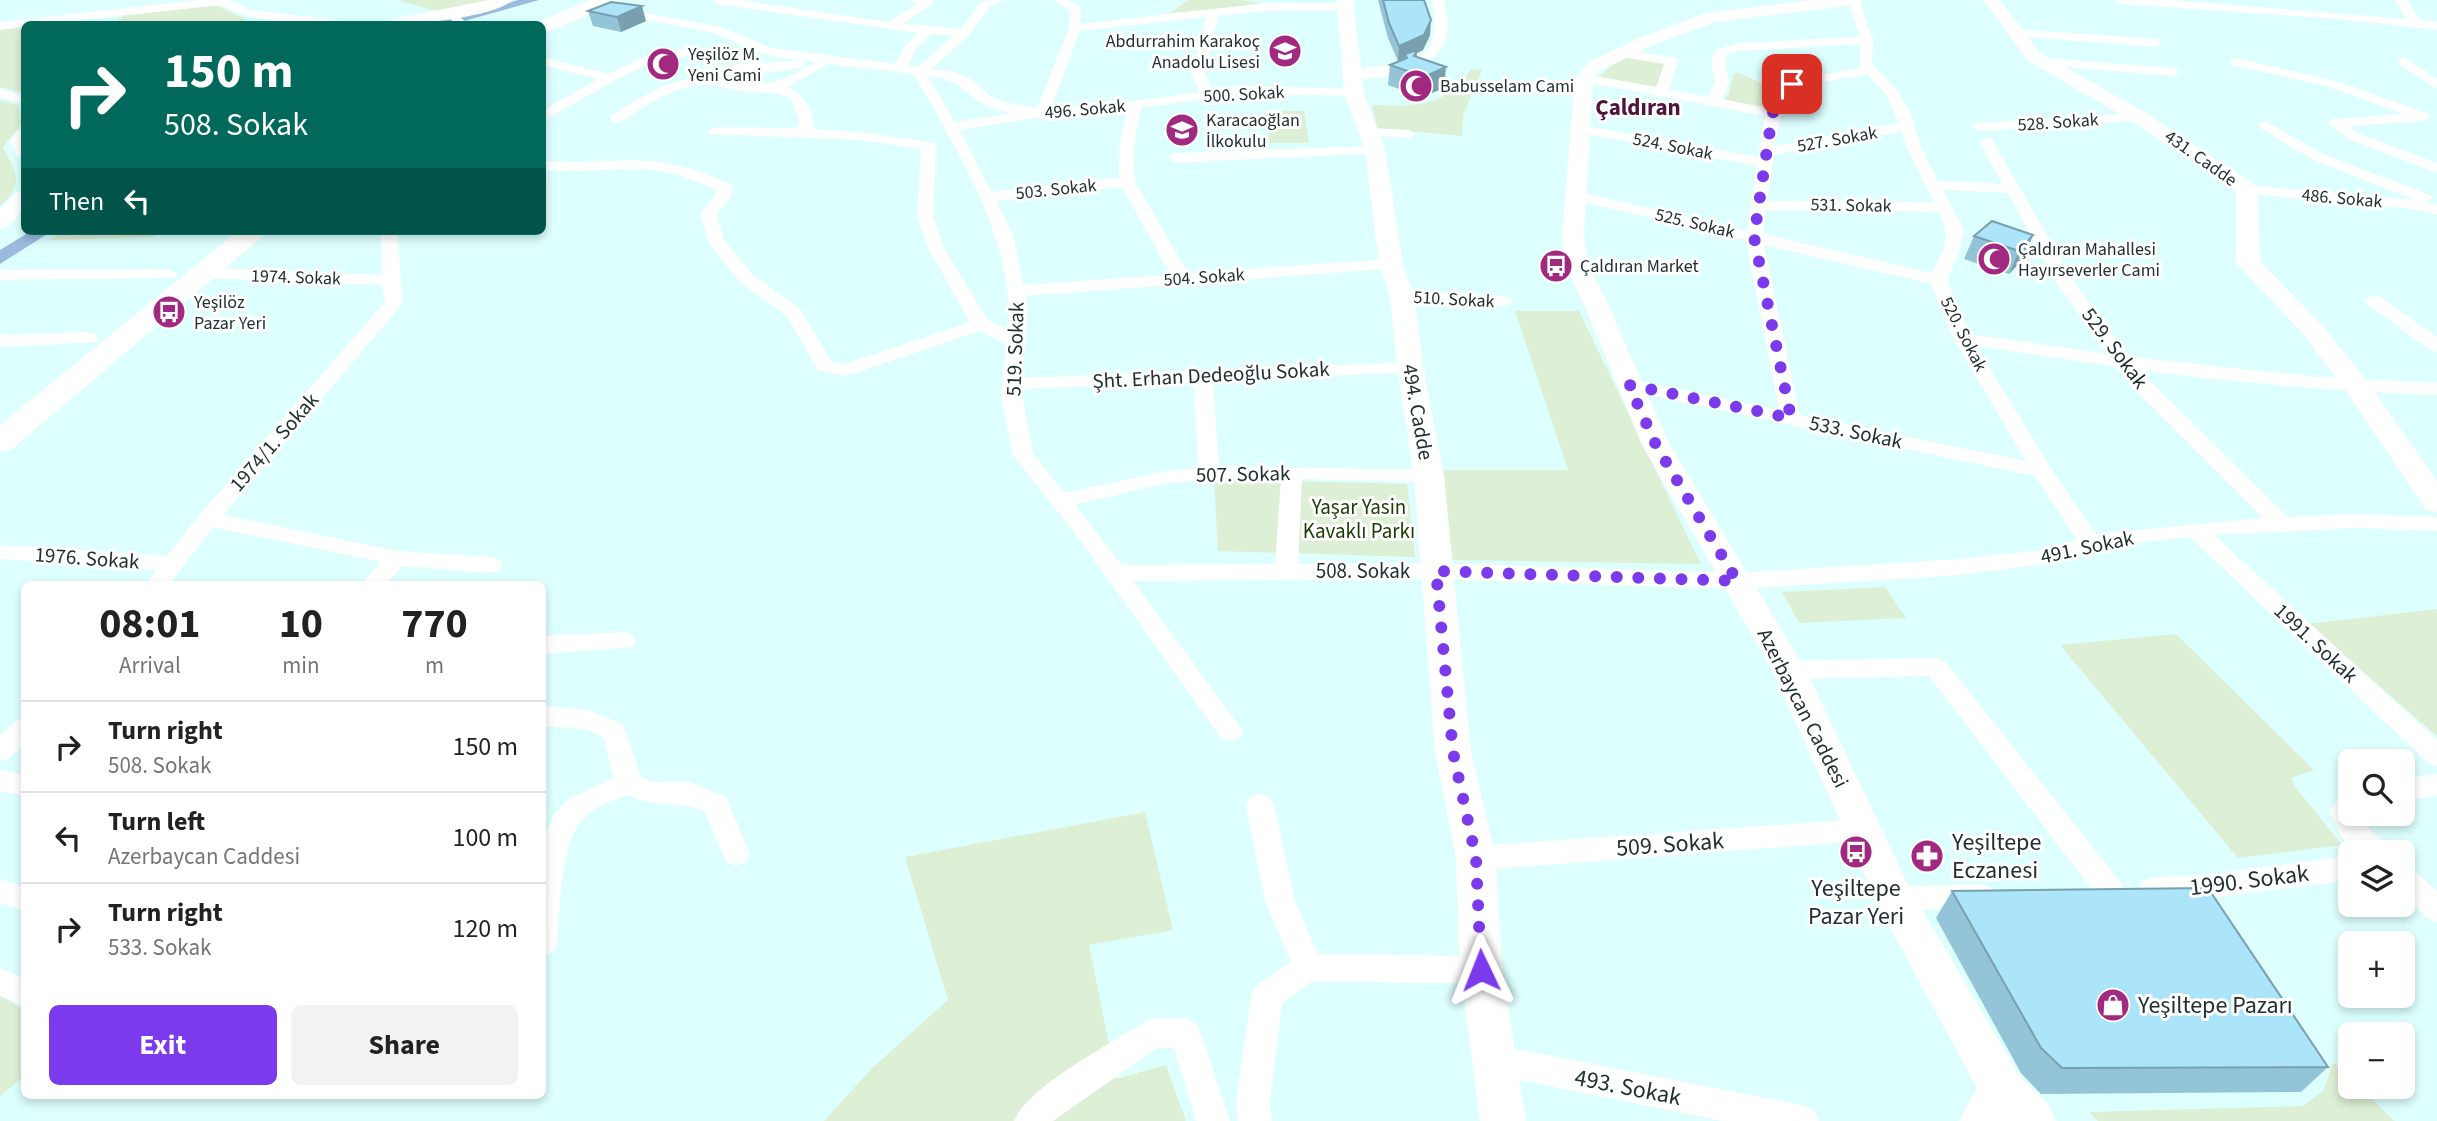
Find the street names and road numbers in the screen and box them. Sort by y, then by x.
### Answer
street label: 500. Sokak [1203,80,1285,109]
street label: 496. Sokak [1044,94,1127,125]
street label: 528. Sokak [2017,107,2099,138]
street label: 527. Sokak [1795,120,1879,159]
street label: 431. Cadde [2159,124,2242,193]
street label: 524. Sokak [1631,126,1715,167]
street label: 503. Sokak [1014,173,1098,206]
street label: 486. Sokak [2301,183,2383,214]
street label: 531. Sokak [1810,192,1892,219]
street label: 525. Sokak [1653,202,1737,245]
street label: 504. Sokak [1163,262,1245,293]
street label: 1974. Sokak [251,263,341,292]
street label: 510. Sokak [1413,285,1495,314]
street label: 520. Sokak [1934,292,1993,376]
street label: 519. Sokak [998,301,1032,397]
street label: 529. Sokak [2075,301,2156,395]
street label: Şht. Erhan Dedeoğlu Sokak [1092,354,1331,396]
street label: 494. Cadde [1395,362,1441,462]
street label: 1974/1. Sokak [222,385,326,498]
street label: 533. Sokak [1807,408,1906,457]
street label: 507. Sokak [1195,458,1291,490]
street label: 491. Sokak [2038,522,2137,571]
street label: 1976. Sokak [34,539,141,577]
street label: 508. Sokak [1316,556,1411,586]
street label: 1991. Sokak [2267,596,2365,690]
street label: Azerbaycan Caddesi [1750,623,1856,793]
street label: 509. Sokak [1615,823,1725,866]
street label: 1990. Sokak [2187,856,2311,905]
street label: 493. Sokak [1572,1060,1684,1115]

